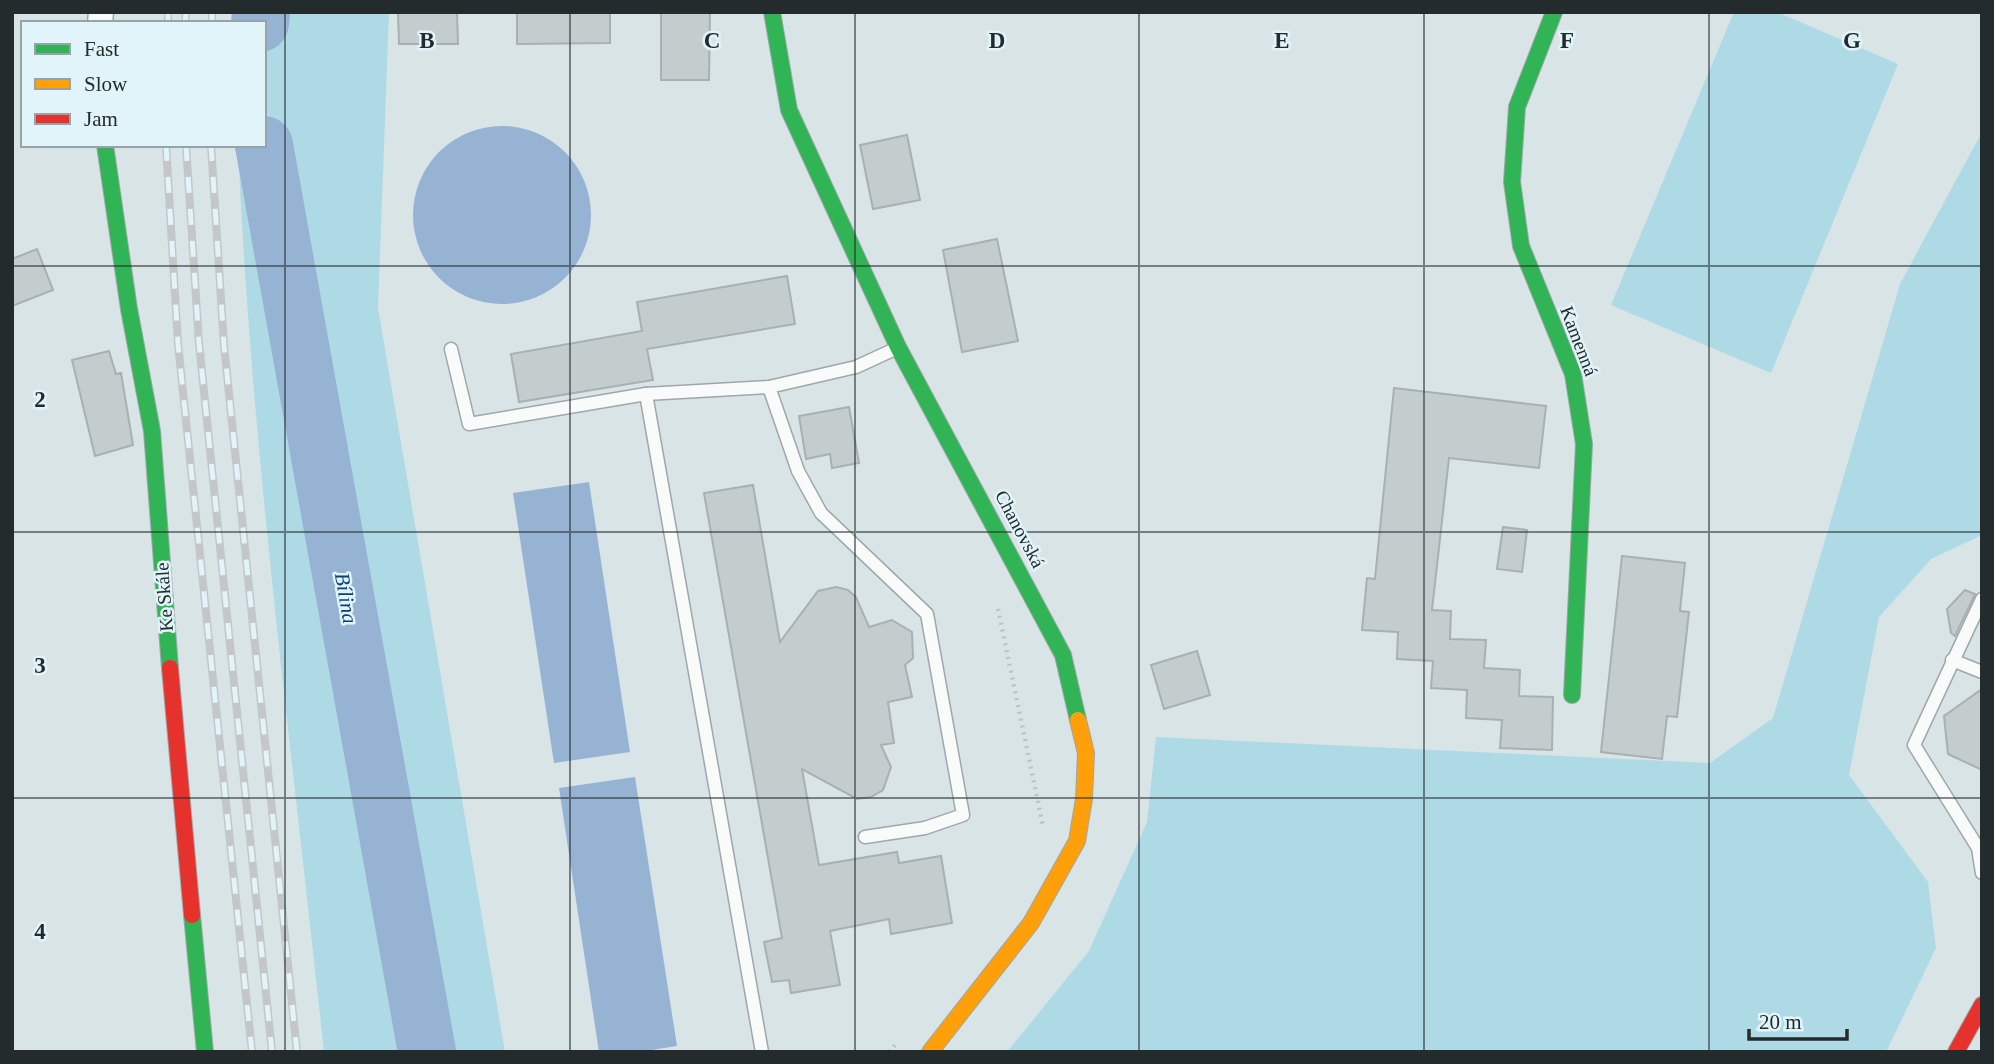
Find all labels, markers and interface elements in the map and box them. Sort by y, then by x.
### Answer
legend [21,21,266,147]
text: B [419,28,435,53]
text: C [704,28,720,53]
text: D [989,28,1005,53]
text: E [1274,28,1290,53]
text: F [1560,28,1574,53]
text: G [1843,28,1861,53]
text: Fast [84,37,119,61]
text: Slow [84,72,128,96]
text: Jam [84,107,118,131]
street label: Kamenná [1556,303,1602,379]
text: 2 [34,387,46,412]
street label: Chanovská [991,487,1049,572]
street label: Ke Skále [151,562,177,632]
water label: Bílina [330,571,362,625]
text: 3 [34,653,46,678]
text: 4 [34,919,46,944]
scale bar [1749,998,1847,1042]
text: 20 m [1759,1010,1802,1034]

